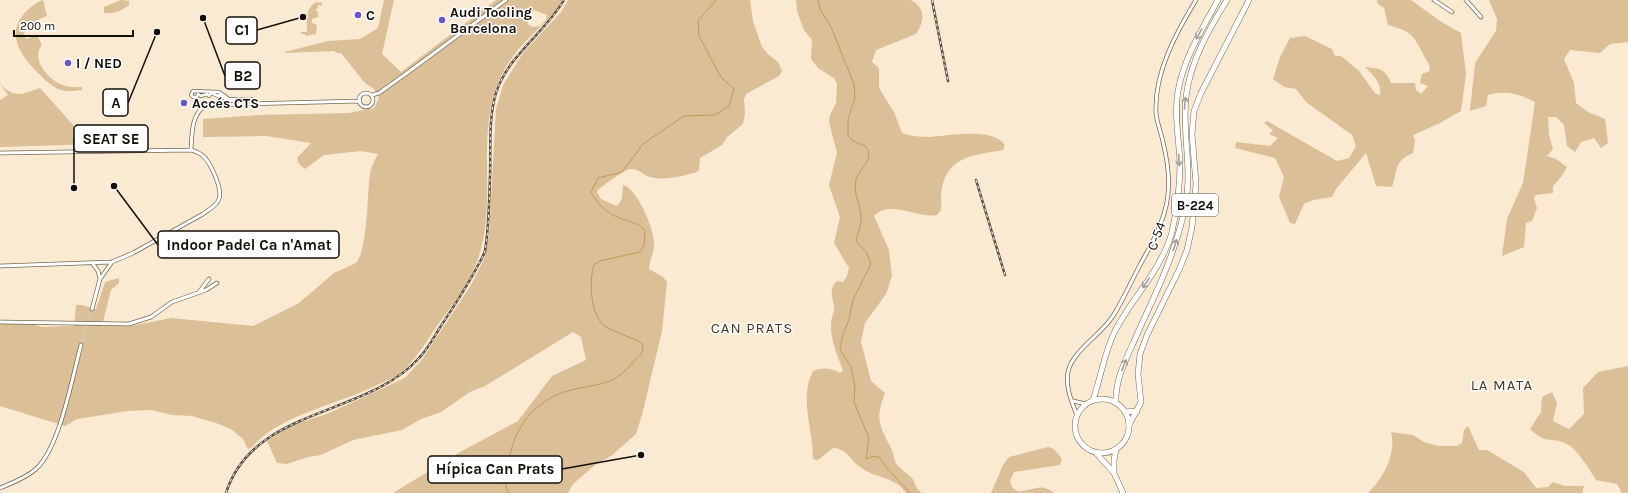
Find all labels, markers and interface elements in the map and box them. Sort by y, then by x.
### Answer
place label: Audi Tooling Barcelona [450,4,532,37]
place label: C [366,7,375,24]
marker: C [353,10,363,20]
scale bar [14,12,133,38]
marker: Audi Tooling Barcelona [437,15,447,25]
callout: C1 [226,17,257,44]
text: 200 m [20,19,55,33]
text: C1 [235,21,249,39]
one-way arrow [1195,28,1202,40]
place label: I / NED [76,55,122,72]
marker: I / NED [63,58,73,68]
callout: B2 [225,62,260,89]
text: B2 [234,67,252,85]
callout: A [103,89,128,116]
text: A [111,94,121,112]
place label: Accés CTS [192,95,259,112]
one-way arrow [1182,97,1189,110]
marker: Accés CTS [179,98,189,108]
callout: SEAT SE [74,125,148,152]
text: SEAT SE [82,130,140,148]
one-way arrow [1176,153,1183,166]
road number: B-224 [1172,194,1218,216]
street label: C-54 [1143,219,1170,253]
callout: Indoor Padel Ca n'Amat [158,231,339,258]
text: Indoor Padel Ca n'Amat [166,236,332,254]
one-way arrow [1172,239,1179,252]
one-way arrow [1142,277,1150,288]
district label: CAN PRATS [711,319,793,337]
one-way arrow [1121,359,1129,371]
district label: LA MATA [1471,376,1533,394]
callout: Hípica Can Prats [428,456,562,483]
text: Hípica Can Prats [436,460,554,478]

